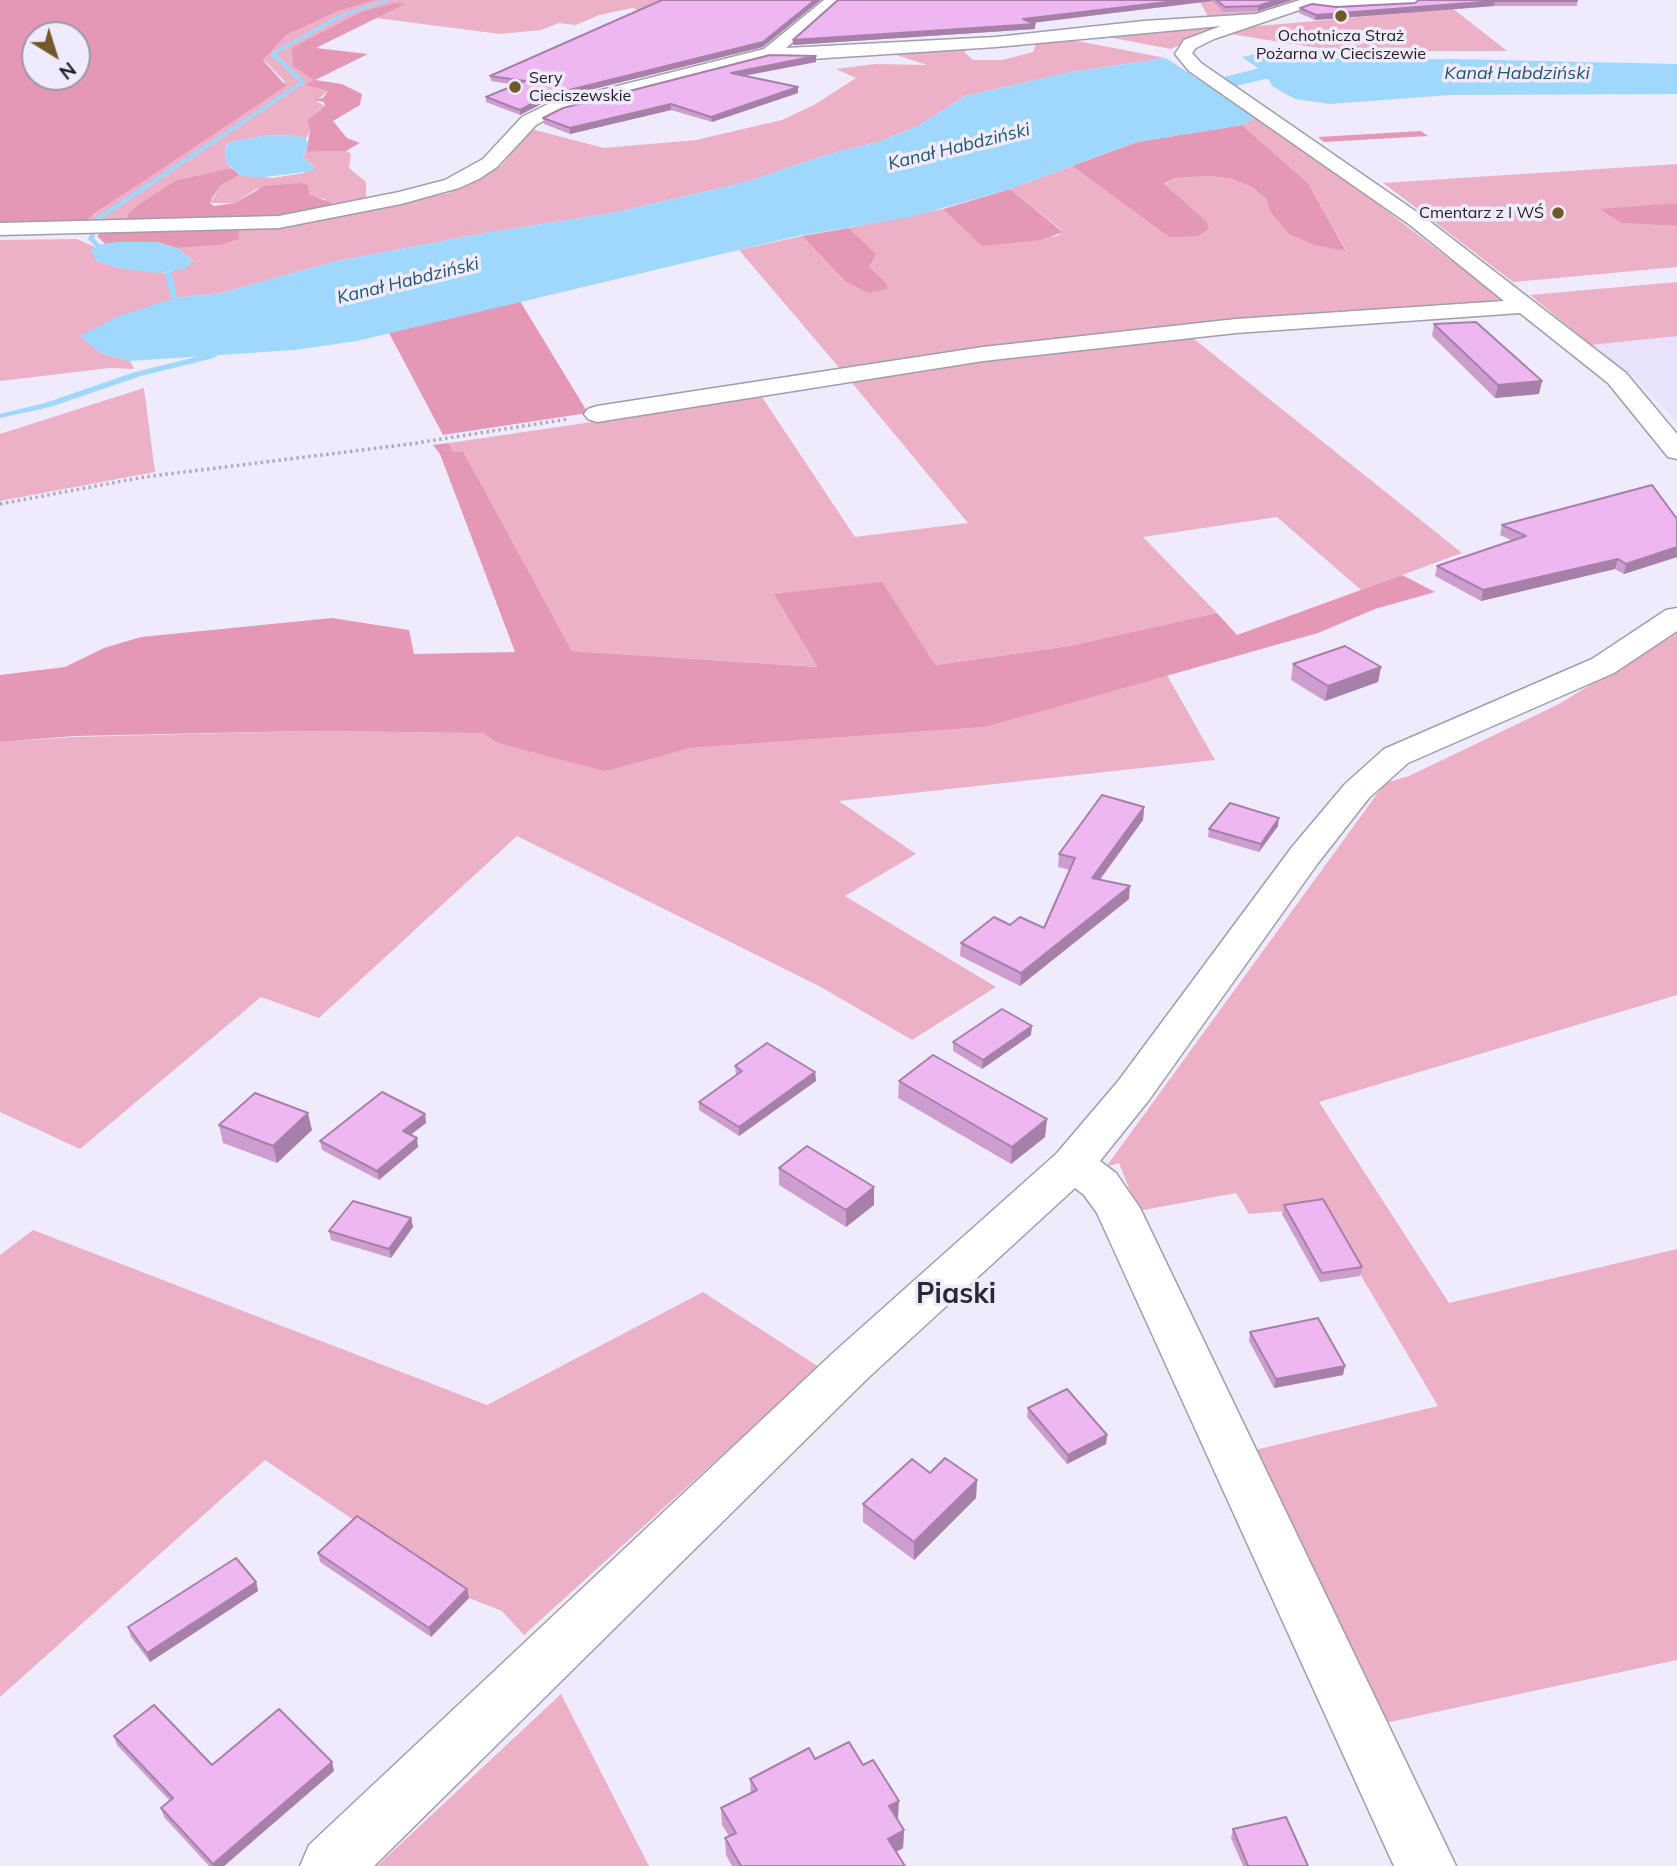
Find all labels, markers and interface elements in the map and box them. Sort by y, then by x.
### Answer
marker: Ochotnicza Straż Pożarna w Cieciszewie [1333,8,1349,24]
north arrow [21,21,91,91]
place label: Ochotnicza Straż Pożarna w Cieciszewie [1256,26,1426,64]
text: N [55,57,81,85]
water label: Kanał Habdziński [1444,63,1590,85]
place label: Sery Cieciszewskie [529,68,631,106]
marker: Sery Cieciszewskie [507,79,523,95]
water label: Kanał Habdziński [886,119,1032,175]
place label: Cmentarz z I WŚ [1419,203,1544,223]
marker: Cmentarz z I WŚ [1550,205,1566,221]
water label: Kanał Habdziński [335,253,481,309]
district label: Piaski [916,1278,996,1312]

